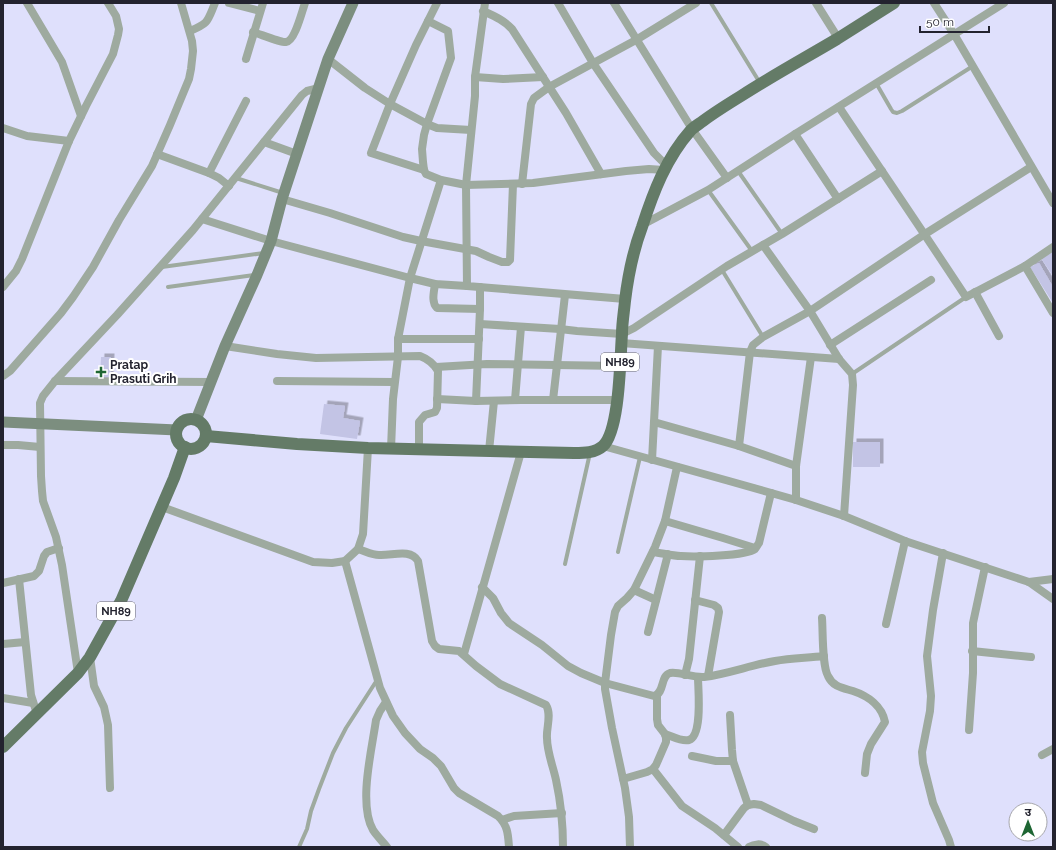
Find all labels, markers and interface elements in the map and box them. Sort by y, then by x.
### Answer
scale bar [920,8,989,34]
text: 50 m [926,15,954,29]
road number: NH89 [601,353,639,371]
place label: Pratap Prasuti Grih [110,358,177,386]
marker: Pratap Prasuti Grih [95,366,107,378]
road number: NH89 [97,602,135,620]
north arrow [1008,802,1048,842]
text: उ [1025,806,1032,819]

